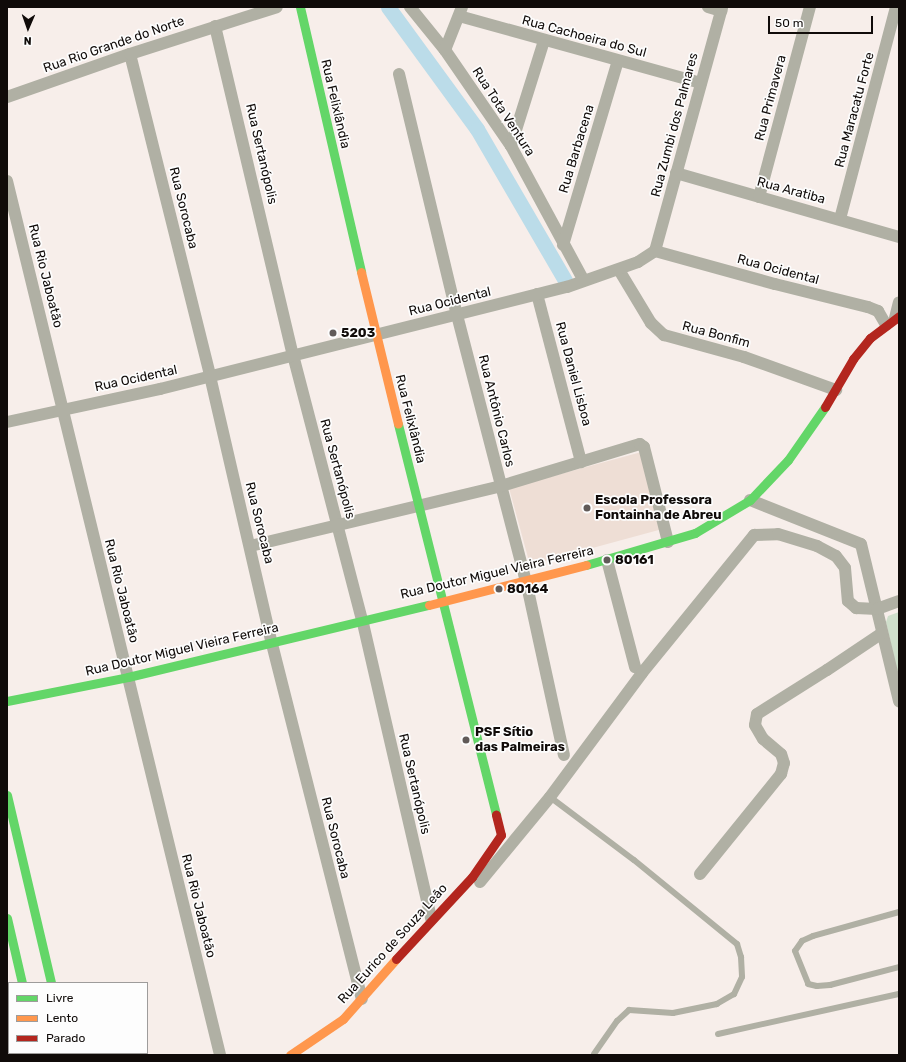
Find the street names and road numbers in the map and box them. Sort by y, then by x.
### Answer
street label: Rua Cachoeira do Sul [520,13,648,61]
street label: Rua Rio Grande do Norte [41,14,187,76]
street label: Rua Zumbi dos Palmares [648,51,702,199]
street label: Rua Maracatu Forte [832,51,878,169]
street label: Rua Primavera [752,53,790,143]
street label: Rua Felixlândia [317,58,353,150]
street label: Rua Tota Ventura [468,64,538,160]
street label: Rua Sertanópolis [242,102,280,206]
street label: Rua Barbacena [556,103,598,195]
street label: Rua Sorocaba [165,165,201,251]
street label: Rua Aratiba [755,174,827,208]
street label: Rua Rio Jaboatão [25,222,65,330]
street label: Rua Ocidental [735,252,821,288]
street label: Rua Ocidental [407,284,493,320]
street label: Rua Bonfim [681,318,751,352]
street label: Rua Daniel Lisboa [552,320,594,428]
street label: Rua Antônio Carlos [474,353,518,469]
street label: Rua Ocidental [93,363,179,395]
street label: Rua Felixlândia [391,373,429,465]
street label: Rua Sertanópolis [316,417,358,521]
street label: Rua Sorocaba [241,480,277,566]
street label: Rua Rio Jaboatão [101,537,141,645]
street label: Rua Doutor Miguel Vieira Ferreira [399,543,595,603]
street label: Rua Doutor Miguel Vieira Ferreira [84,620,280,680]
street label: Rua Sertanópolis [395,732,433,836]
street label: Rua Sorocaba [317,795,353,881]
street label: Rua Rio Jaboatão [178,852,218,960]
street label: Rua Eurico de Souza Leão [335,881,451,1007]

